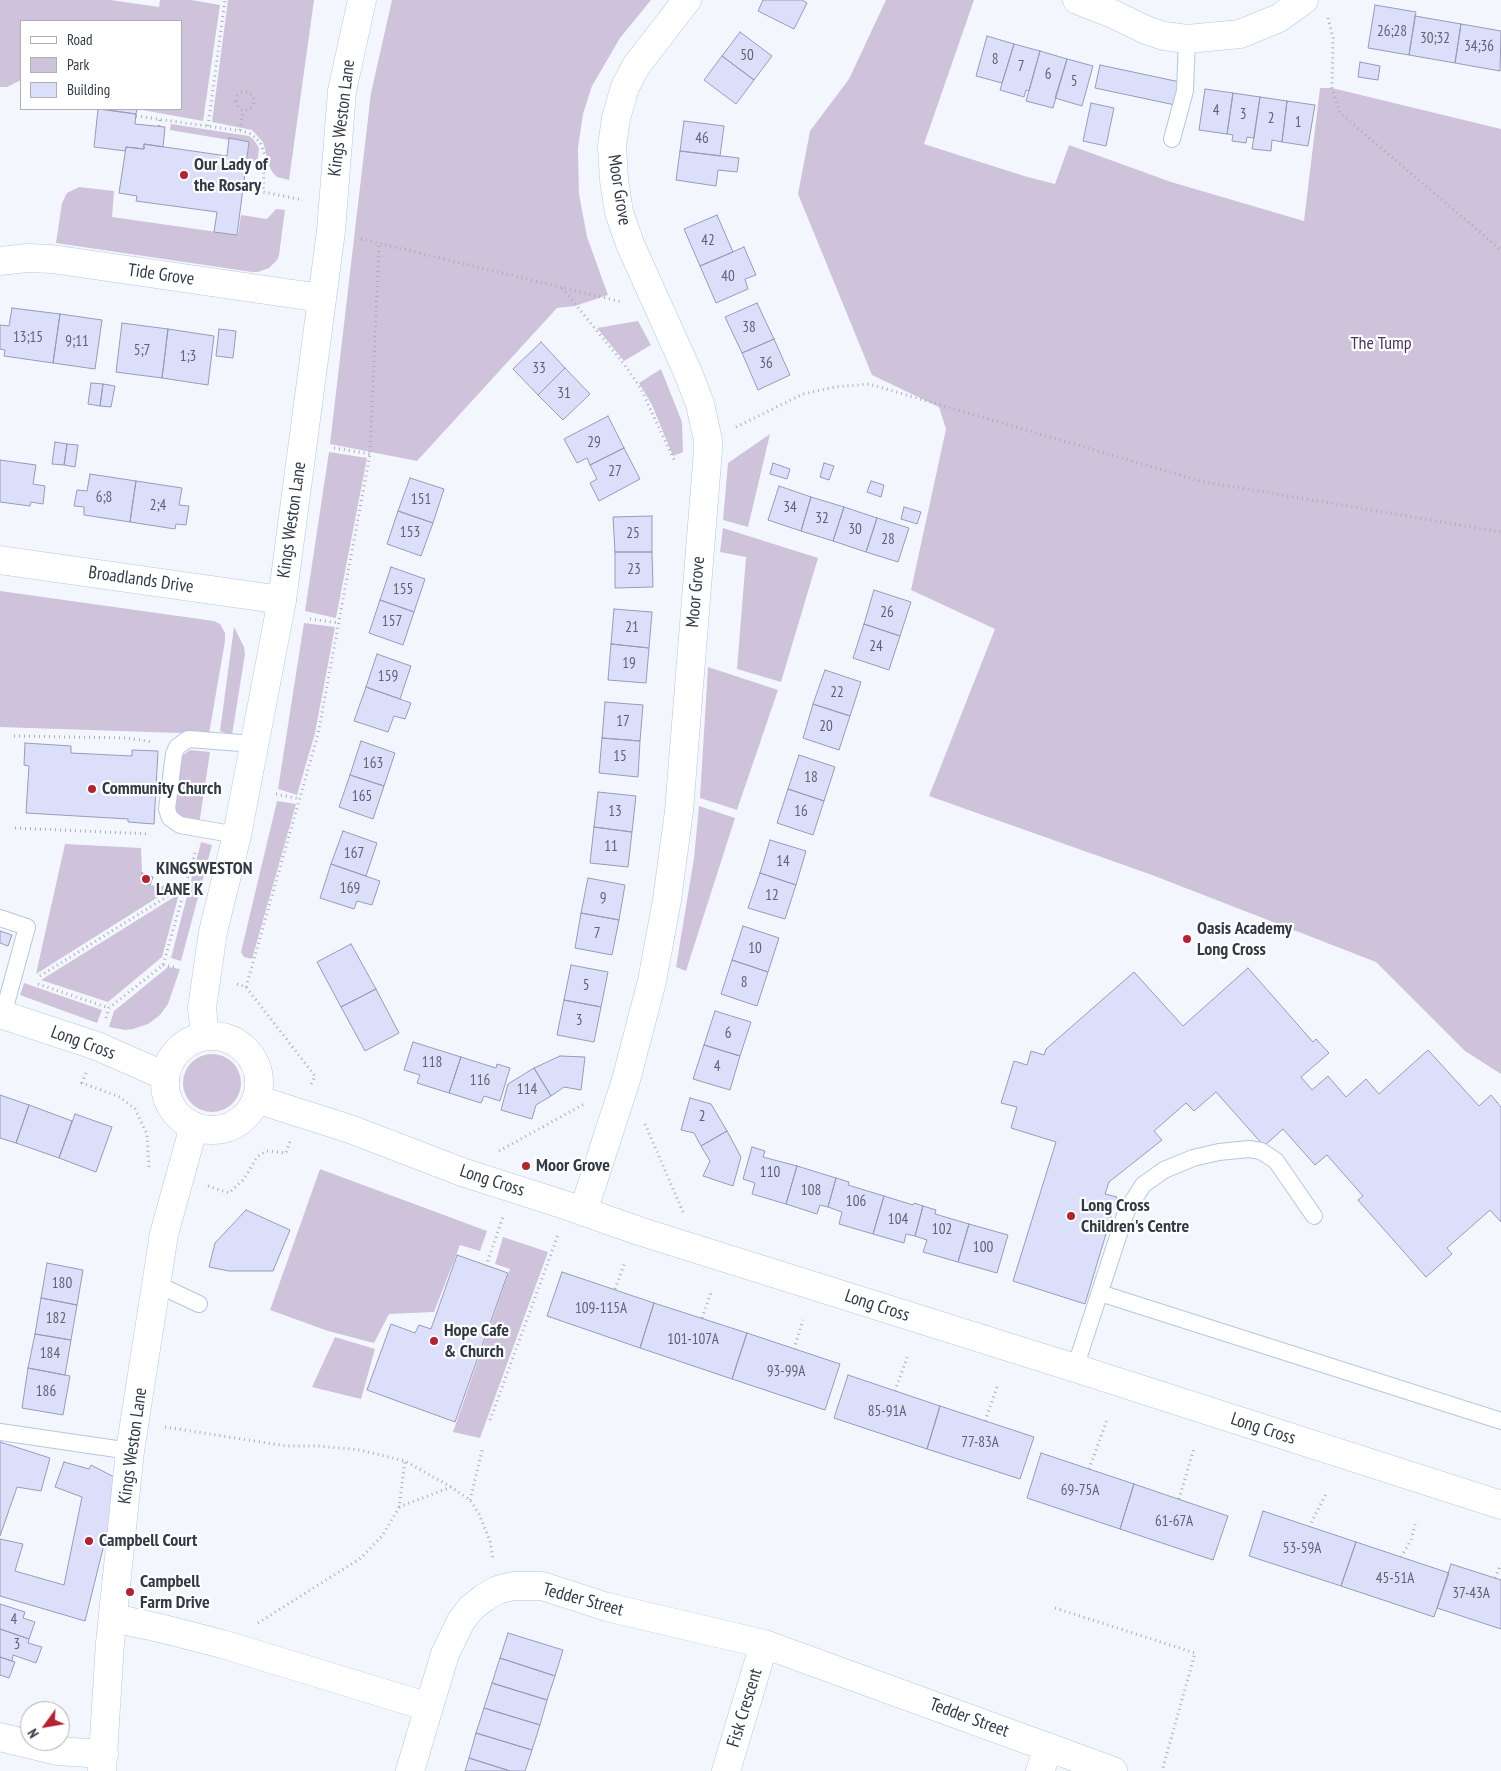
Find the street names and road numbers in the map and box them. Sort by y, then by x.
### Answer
street label: Kings Weston Lane [324,58,360,178]
street label: Moor Grove [603,153,635,227]
street label: Tide Grove [126,260,196,290]
street label: Kings Weston Lane [273,460,311,580]
street label: Moor Grove [682,555,710,629]
street label: Broadlands Drive [87,562,195,598]
street label: Long Cross [48,1021,118,1065]
street label: Long Cross [457,1160,527,1202]
street label: Long Cross [842,1285,912,1327]
street label: Kings Weston Lane [114,1386,152,1506]
street label: Long Cross [1228,1408,1298,1450]
street label: Tedder Street [540,1579,626,1621]
street label: Fisk Crescent [723,1666,767,1750]
street label: Tedder Street [926,1694,1012,1742]

